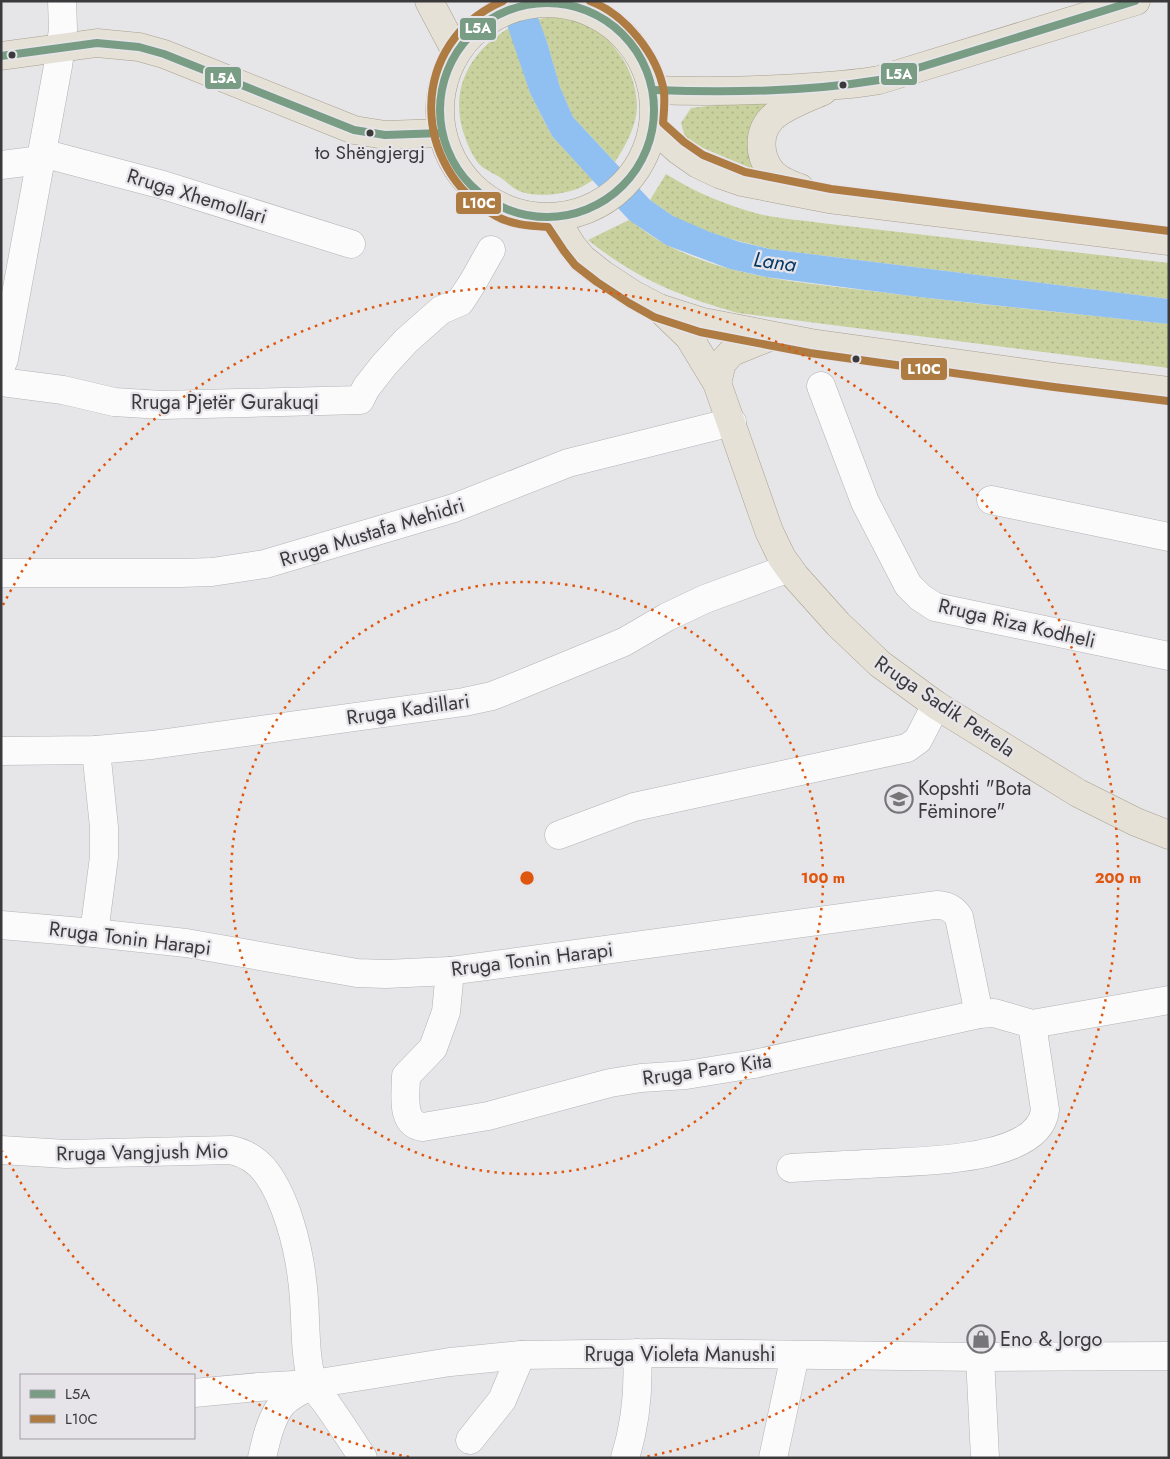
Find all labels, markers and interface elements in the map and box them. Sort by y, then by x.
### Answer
line badge: L5A [459,17,497,41]
text: L5A [465,18,492,38]
unlabelled marker [7,50,17,60]
line badge: L5A [880,62,918,86]
text: L5A [886,64,913,84]
line badge: L5A [204,66,242,90]
text: L5A [210,68,237,88]
unlabelled marker [838,80,848,90]
marker: to Shëngjergj [365,128,375,138]
place label: to Shëngjergj [315,139,425,166]
street label: Rruga Xhemollari [123,161,270,232]
line badge: L10C [455,191,502,215]
text: L10C [462,193,496,213]
water label: Lana [752,244,799,280]
unlabelled marker [851,354,861,364]
line badge: L10C [900,357,948,381]
text: L10C [907,359,941,379]
street label: Rruga Pjetër Gurakuqi [131,388,319,417]
street label: Rruga Mustafa Mehidri [276,491,468,574]
street label: Rruga Riza Kodheli [935,591,1098,656]
street label: Rruga Sadik Petrela [869,649,1021,764]
street label: Rruga Kadillari [345,687,471,732]
place label: Kopshti "Bota Fëminore" [918,774,1031,826]
school or university icon: Kopshti "Bota Fëminore" [884,784,914,814]
text: 100 m [801,867,845,889]
text: 200 m [1095,867,1141,889]
centre of rings [518,869,536,887]
street label: Rruga Tonin Harapi [47,914,213,963]
street label: Rruga Tonin Harapi [449,935,615,984]
street label: Rruga Paro Kita [641,1046,773,1093]
street label: Rruga Vangjush Mio [56,1137,228,1168]
shop icon: Eno & Jorgo [966,1324,996,1354]
place label: Eno & Jorgo [1000,1325,1103,1354]
street label: Rruga Violeta Manushi [585,1340,775,1369]
legend [20,1374,195,1439]
text: L5A [65,1383,90,1405]
text: L10C [65,1408,98,1430]

